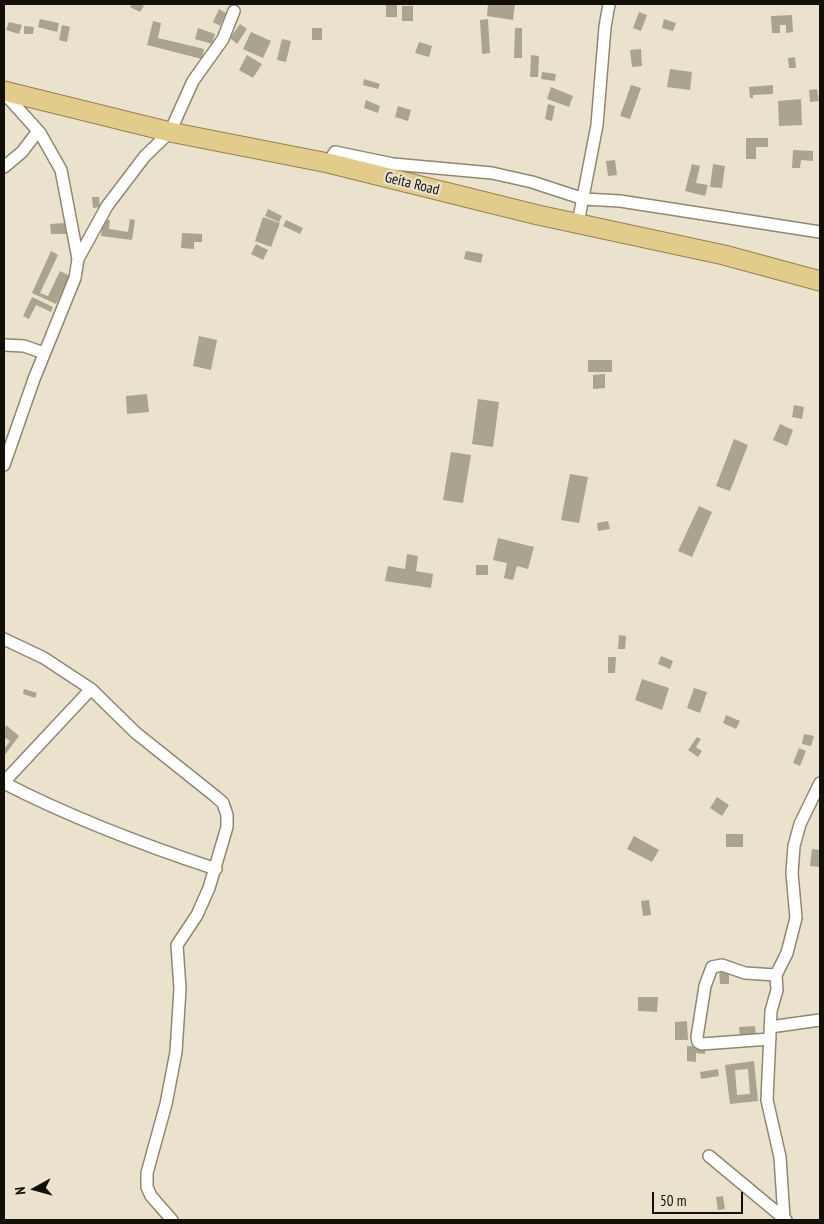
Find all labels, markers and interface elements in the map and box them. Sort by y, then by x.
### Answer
street label: Geita Road [383,169,441,199]
north arrow [10,1164,60,1214]
scale bar [654,1182,745,1214]
text: N [11,1186,30,1196]
text: 50 m [660,1191,686,1210]

